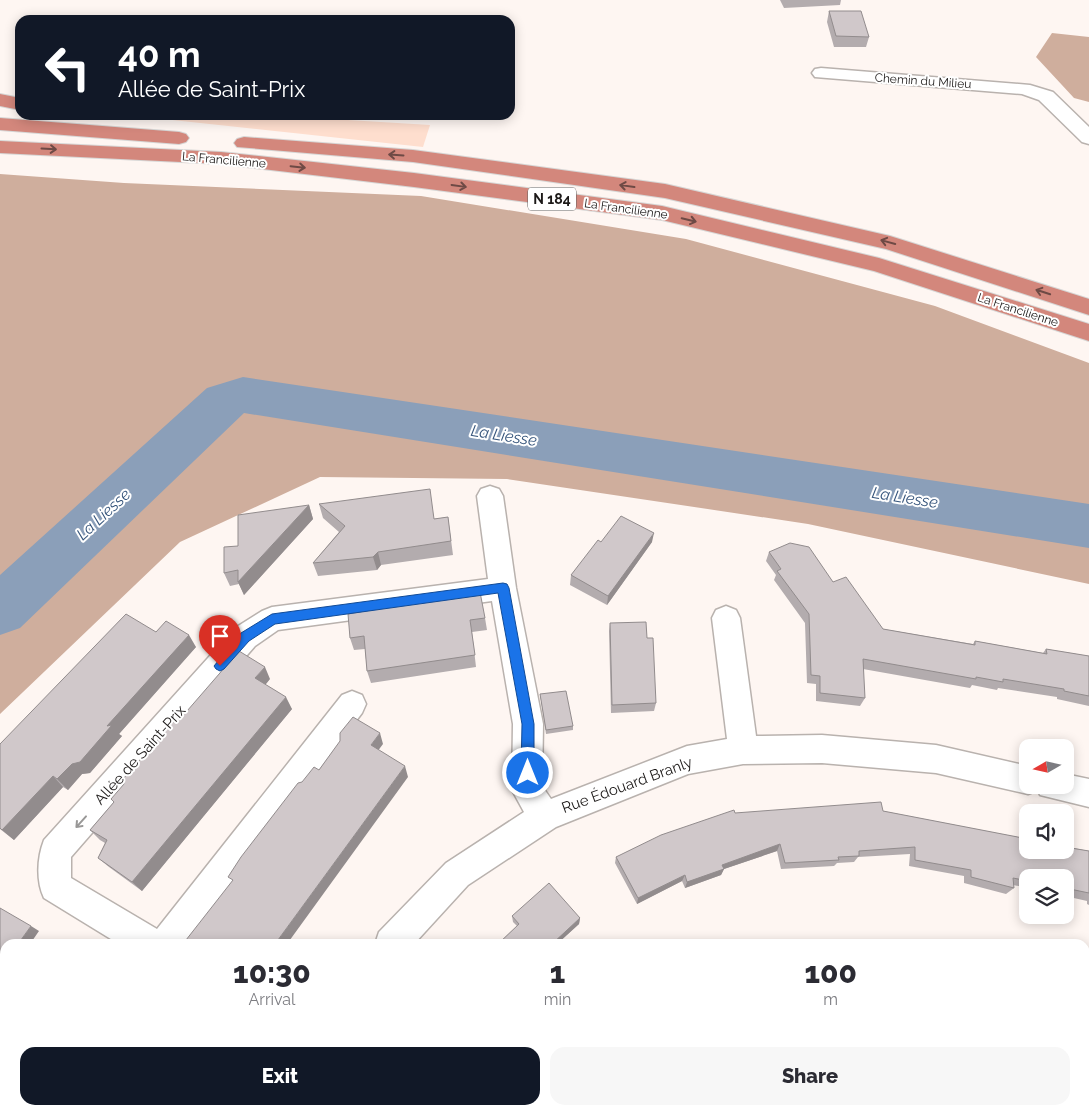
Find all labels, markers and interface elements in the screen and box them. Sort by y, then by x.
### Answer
text: 40 m [118,34,200,75]
icon: left [35,35,100,100]
street label: Chemin du Milieu [874,71,972,91]
text: Allée de Saint-Prix [118,76,305,102]
one-way arrow [40,145,56,154]
street label: La Francilienne [182,149,266,171]
one-way arrow [388,150,404,159]
one-way arrow [290,162,306,172]
one-way arrow [451,181,467,191]
one-way arrow [619,181,635,191]
road number: N 184 [528,188,576,210]
street label: La Francilienne [583,196,669,222]
one-way arrow [681,216,697,225]
one-way arrow [880,237,896,246]
one-way arrow [1035,286,1051,296]
street label: La Francilienne [976,290,1060,330]
water label: La Liesse [470,421,539,450]
water label: La Liesse [871,483,940,512]
water label: La Liesse [73,484,134,544]
pin [199,615,241,666]
icon: arrive [206,622,234,650]
street label: Allée de Saint-Prix [91,701,190,808]
north arrow [1019,739,1074,794]
map controls [1019,739,1074,924]
position arrow [501,746,553,798]
street label: Rue Édouard Branly [559,753,695,817]
button: sound [1019,804,1074,859]
one-way arrow [75,816,87,829]
button: layers [1019,869,1074,924]
text: 10:30 [233,955,311,990]
text: 1 [550,955,565,990]
text: 100 [804,955,857,990]
text: Arrival [248,990,295,1009]
text: min [544,990,571,1009]
text: m [823,990,838,1009]
button: Exit [20,1047,540,1105]
button: Share [550,1047,1070,1105]

